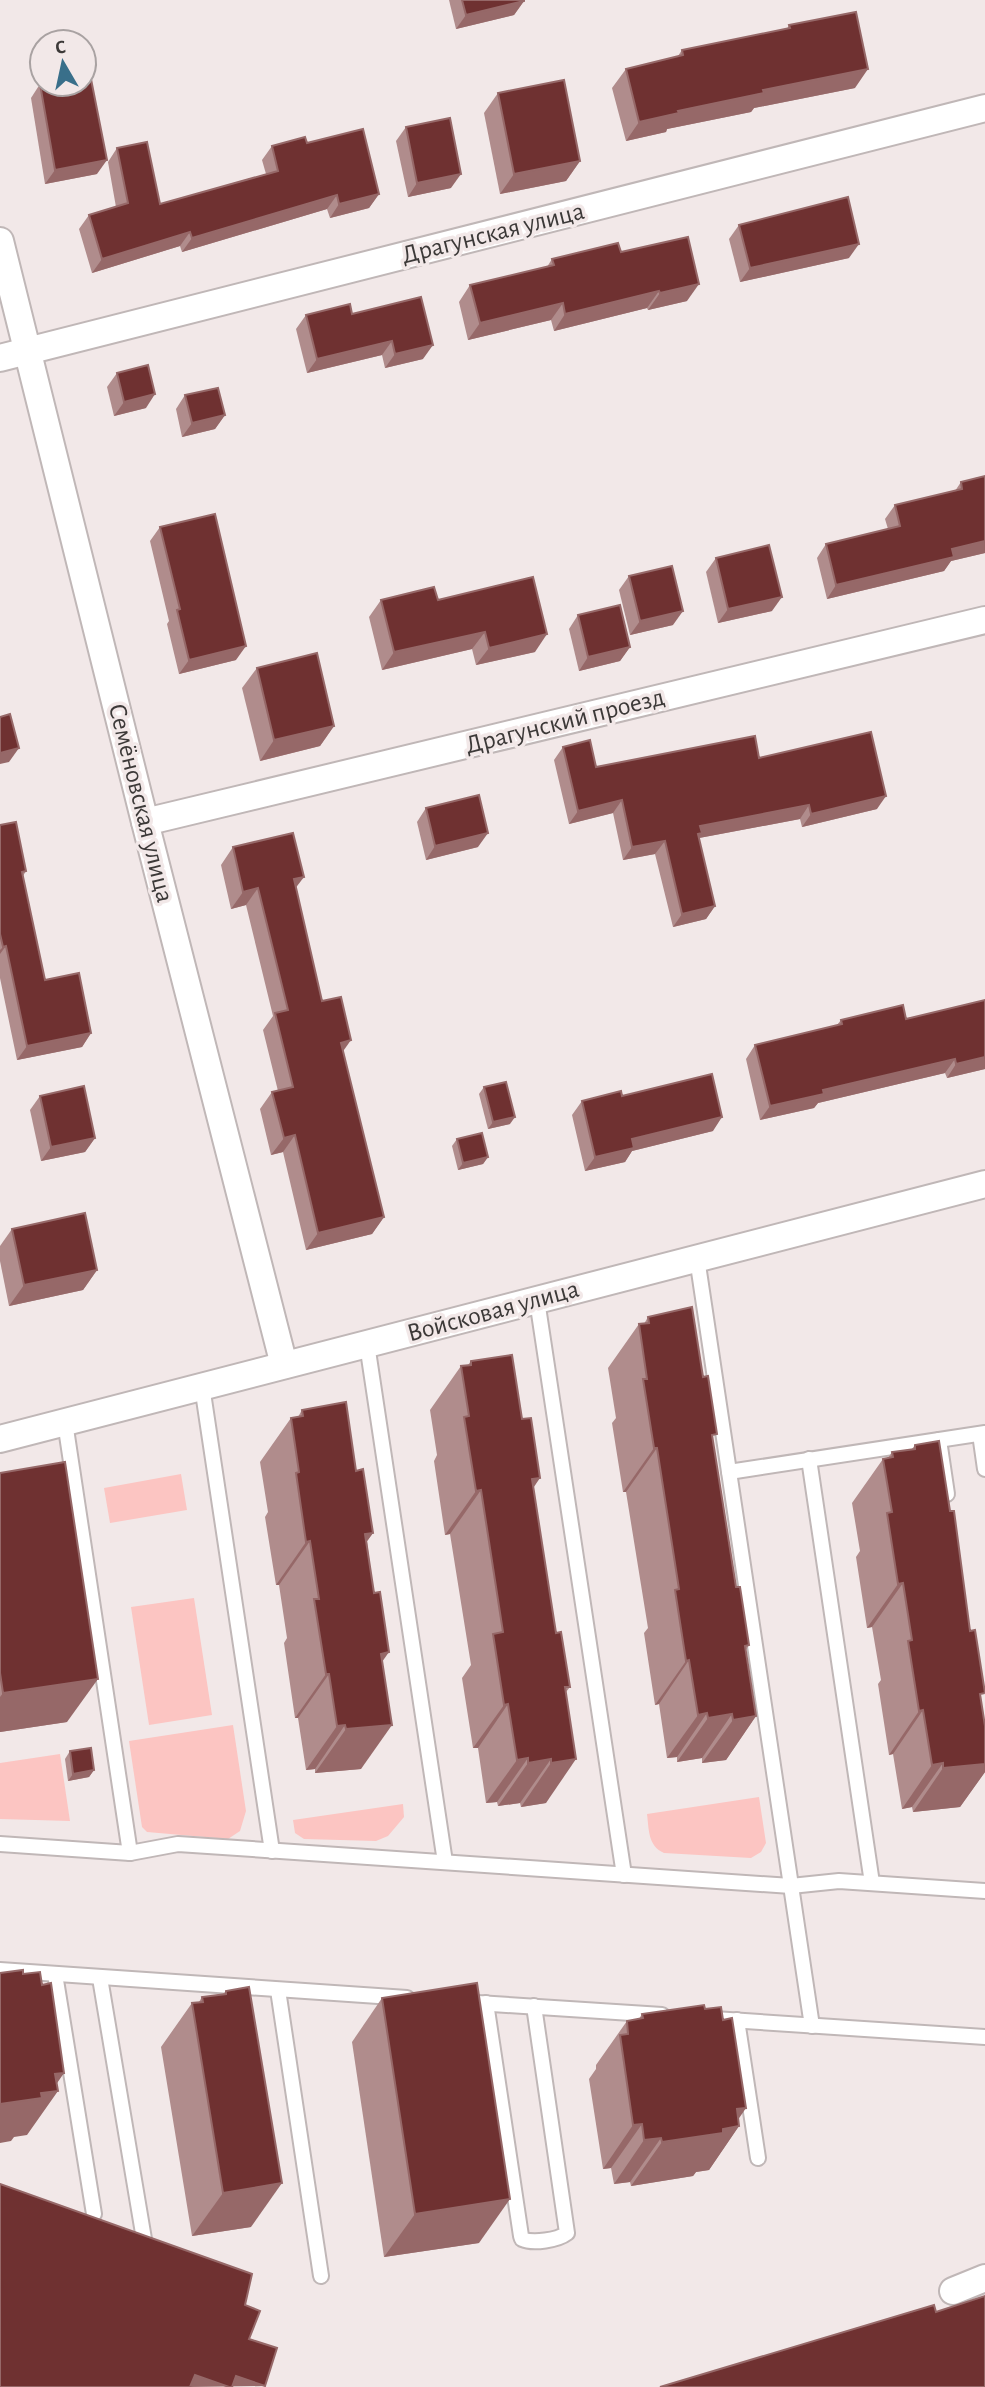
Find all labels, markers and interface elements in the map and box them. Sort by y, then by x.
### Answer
north arrow [28,28,98,98]
text: С [54,37,67,58]
street label: Драгунская улица [399,198,587,268]
street label: Драгунский проезд [463,684,667,758]
street label: Семёновская улица [104,701,178,905]
street label: Войсковая улица [404,1276,582,1346]

